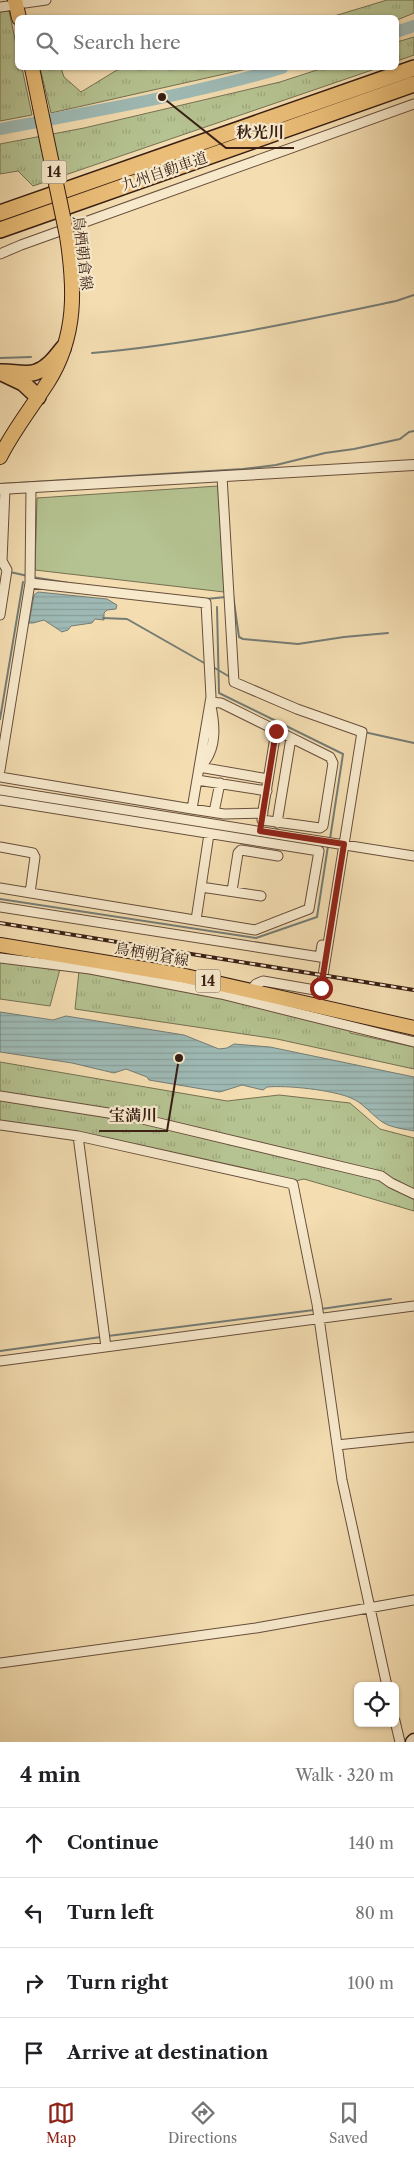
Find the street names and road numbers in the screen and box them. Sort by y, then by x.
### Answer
street label: 九州自動車道 [118,147,210,195]
road number: 14 [42,160,66,183]
street label: 鳥栖朝倉線 [69,215,97,291]
street label: 鳥栖朝倉線 [113,938,191,970]
road number: 14 [196,969,220,992]

